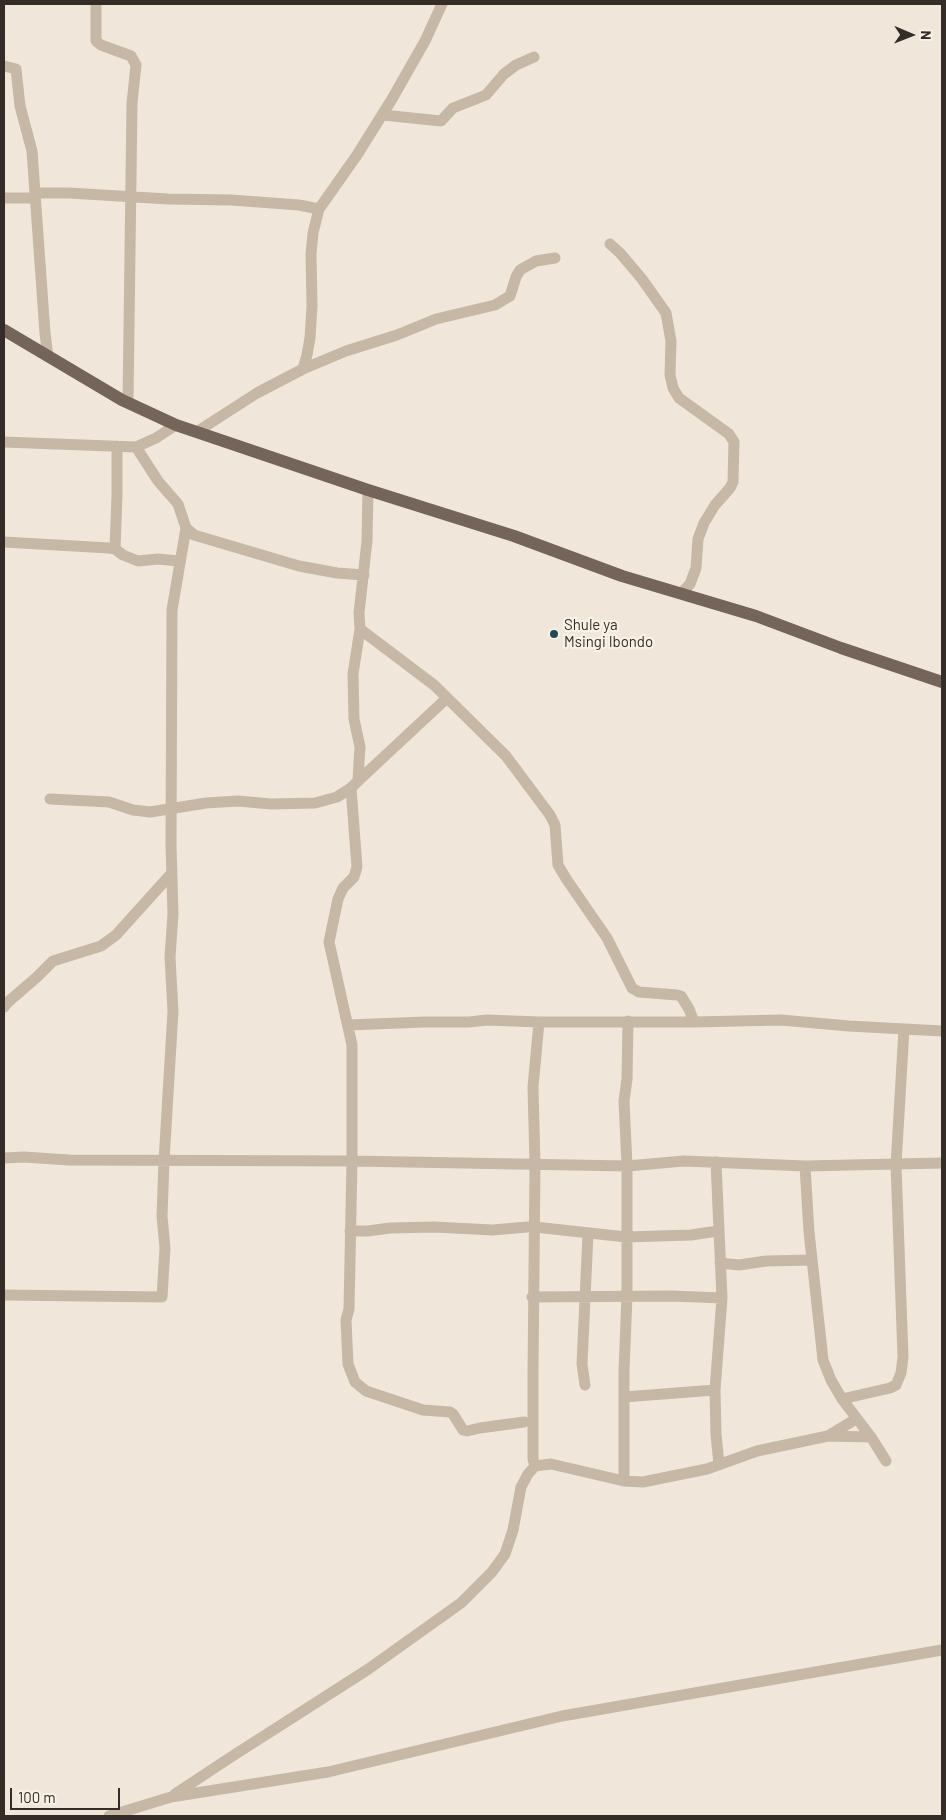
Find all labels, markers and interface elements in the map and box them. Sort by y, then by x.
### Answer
north arrow [886,10,936,60]
text: N [918,30,935,40]
place label: Shule ya Msingi Ibondo [564,616,653,651]
marker: Shule ya Msingi Ibondo [548,628,560,640]
scale bar [12,1778,122,1810]
text: 100 m [18,1788,56,1806]

